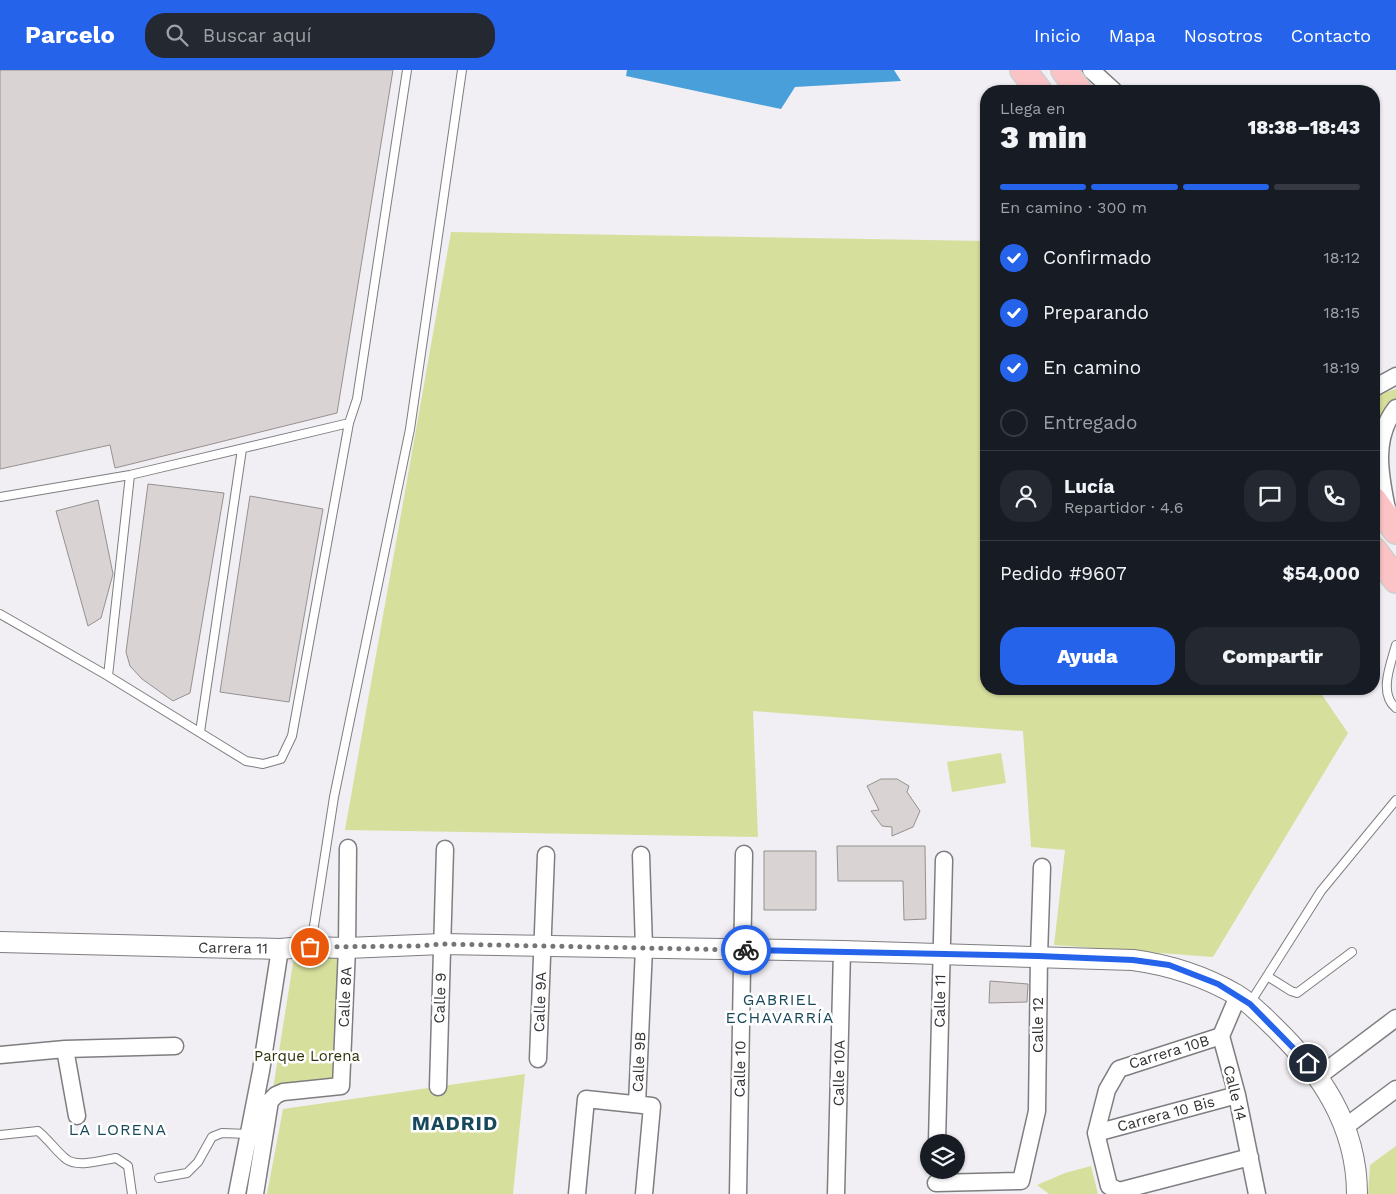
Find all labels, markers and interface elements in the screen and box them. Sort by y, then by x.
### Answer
search box [145,13,495,58]
text: Parcelo [25,21,115,49]
icon: search [163,21,191,49]
text: Buscar aquí [203,24,312,47]
text: Inicio [1034,25,1081,46]
text: Mapa [1109,25,1156,46]
text: Nosotros [1184,25,1263,46]
text: Contacto [1291,25,1371,46]
text: Llega en [1000,99,1066,118]
text: 18:38–18:43 [1248,116,1360,139]
text: 3 min [1000,118,1087,156]
text: En camino · 300 m [1000,198,1147,217]
icon: check [1000,244,1028,272]
text: Confirmado [1043,246,1152,269]
text: 18:12 [1324,248,1360,267]
icon: check [1000,299,1028,327]
text: Preparando [1043,301,1149,324]
text: 18:15 [1324,303,1360,322]
icon: check [1000,354,1028,382]
text: En camino [1043,356,1141,379]
text: 18:19 [1323,358,1360,377]
text: Entregado [1043,411,1137,434]
button: person [1000,470,1052,522]
button: chat [1244,470,1296,522]
button: phone [1308,470,1360,522]
text: Lucía [1064,475,1114,498]
text: Repartidor · 4.6 [1064,498,1183,517]
text: Pedido #9607 [1000,562,1127,585]
text: $54,000 [1283,562,1360,585]
button: Ayuda [1000,627,1175,685]
button: Compartir [1185,627,1360,685]
courier [721,925,771,975]
pin [289,926,331,968]
icon: bag [296,933,324,961]
icon: bike [732,936,760,964]
street label: Carrera 11 [198,938,268,958]
street label: Calle 8A [334,966,356,1028]
street label: Calle 9A [530,971,550,1033]
street label: Calle 9 [430,972,450,1024]
street label: Calle 11 [931,974,949,1028]
district label: GABRIEL ECHAVARRÍA [726,990,834,1027]
street label: Calle 12 [1029,997,1047,1053]
street label: Calle 9B [628,1031,650,1093]
street label: Carrera 10B [1127,1031,1211,1073]
street label: Calle 10A [829,1039,849,1106]
street label: Calle 10 [731,1041,749,1097]
pin [1287,1042,1329,1084]
park label: Parque Lorena [254,1047,361,1065]
icon: home [1294,1049,1322,1077]
street label: Calle 14 [1219,1063,1251,1123]
street label: Carrera 10 Bis [1115,1092,1217,1136]
district label: MADRID [412,1111,498,1135]
district label: LA LORENA [69,1120,167,1139]
map controls [920,1134,965,1179]
button: layers [920,1134,965,1179]

